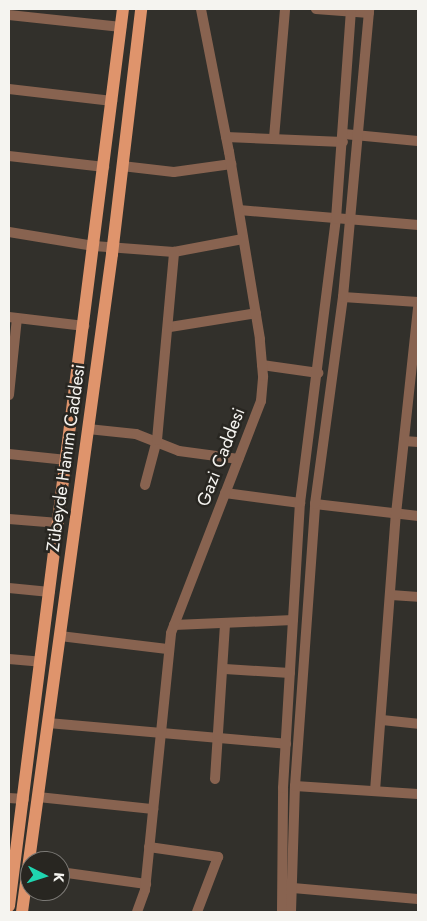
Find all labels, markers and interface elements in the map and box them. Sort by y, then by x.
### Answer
street label: Zübeyde Hanım Caddesi [42,363,90,553]
street label: Gazi Caddesi [192,405,250,509]
north arrow [20,851,70,901]
text: K [49,871,69,883]

